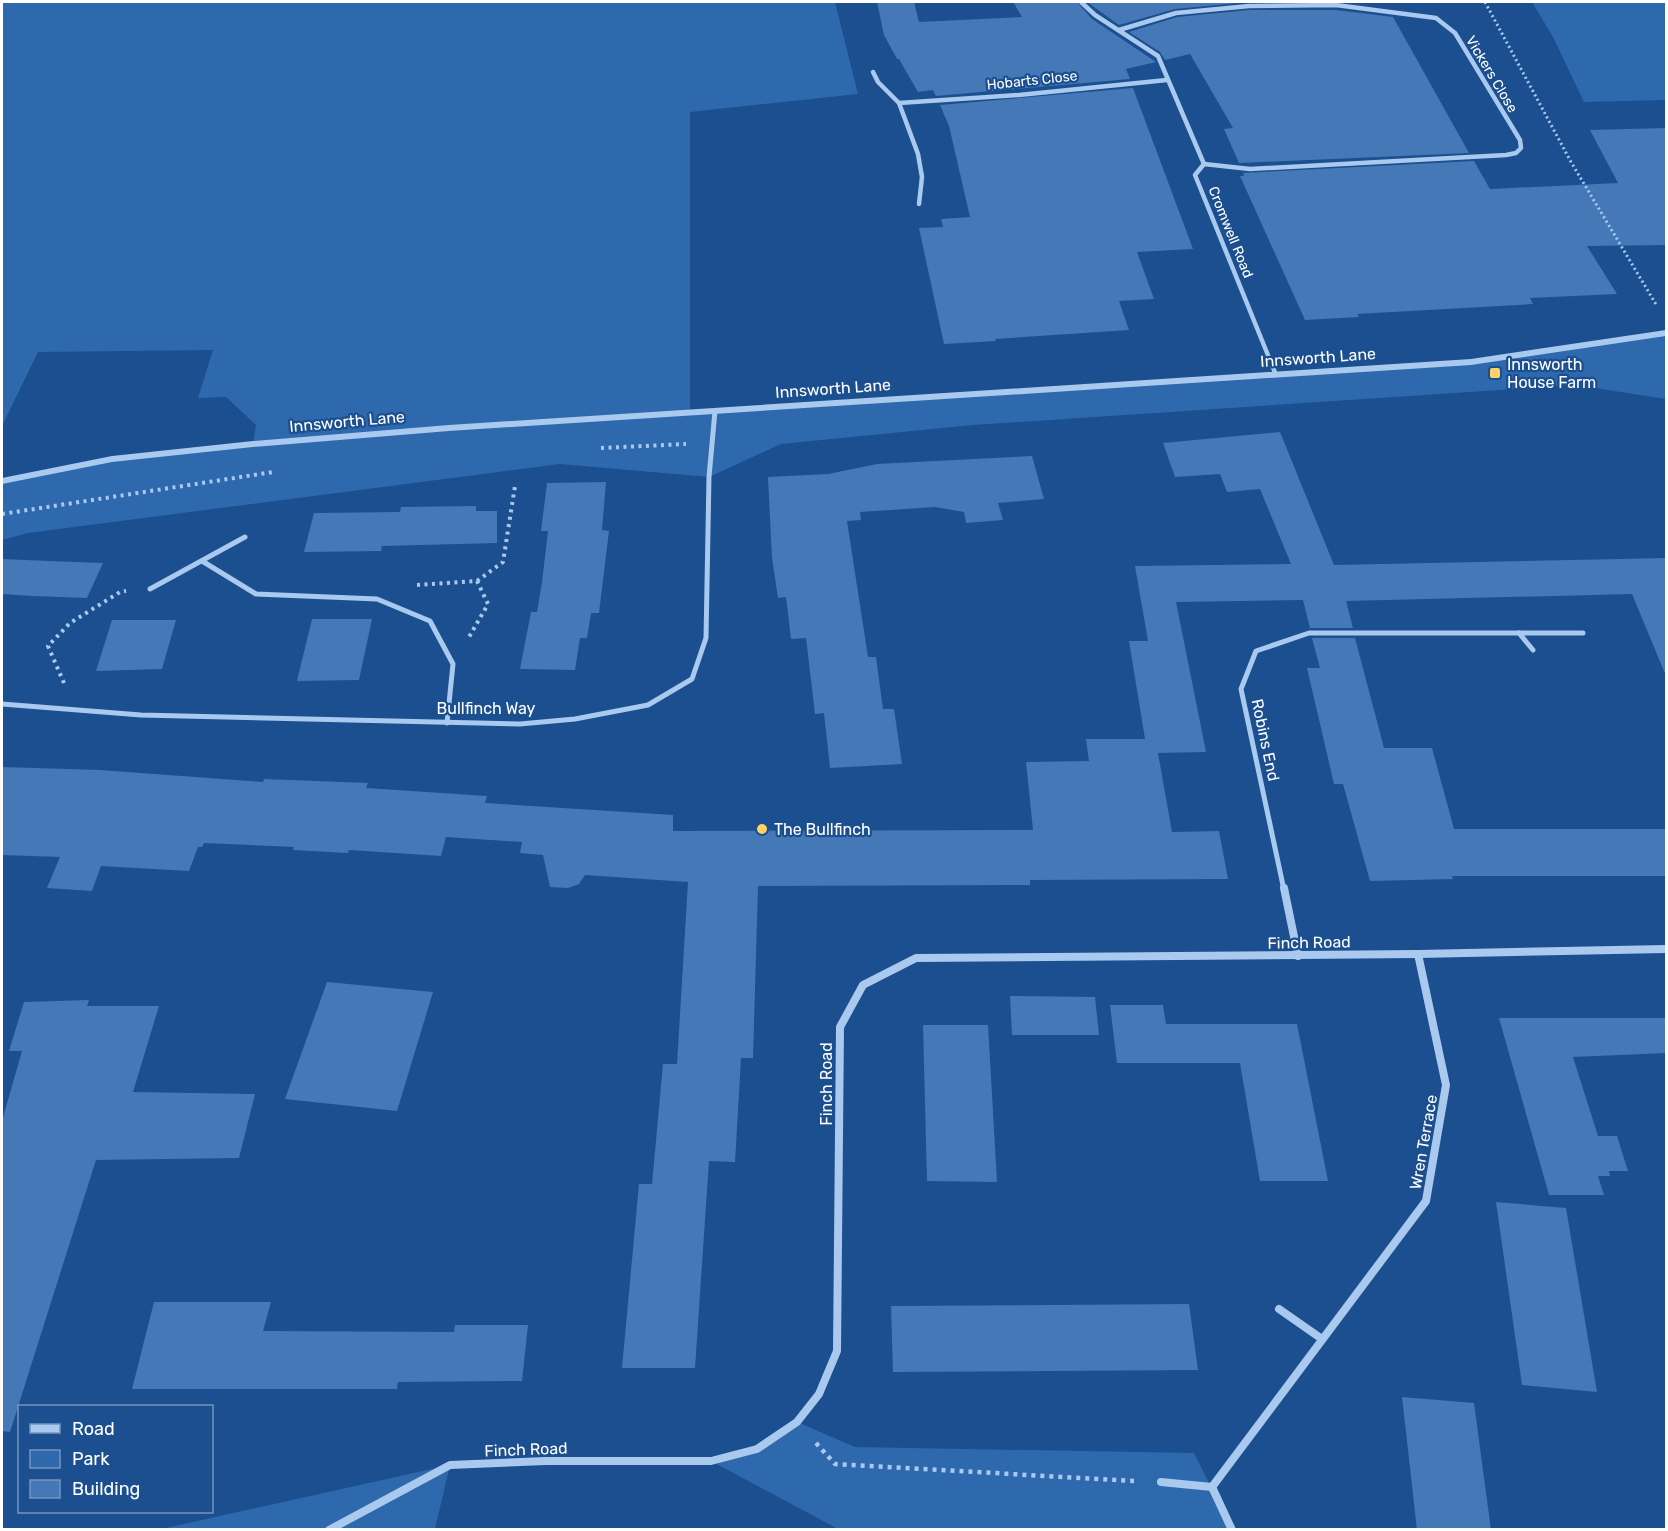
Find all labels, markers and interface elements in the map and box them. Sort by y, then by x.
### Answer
street label: Vickers Close [1462,33,1521,116]
street label: Hobarts Close [986,67,1078,94]
street label: Cromwell Road [1204,184,1257,280]
street label: Innsworth Lane [1260,344,1377,371]
place label: Innsworth House Farm [1507,355,1596,392]
marker: Innsworth House Farm [1488,366,1502,380]
street label: Innsworth Lane [775,375,892,402]
street label: Innsworth Lane [288,407,406,436]
street label: Robins End [1248,697,1283,783]
street label: Bullfinch Way [437,699,536,718]
place label: The Bullfinch [774,820,871,839]
marker: The Bullfinch [755,822,769,836]
street label: Finch Road [1267,932,1351,953]
street label: Finch Road [817,1042,836,1126]
street label: Wren Terrace [1406,1093,1441,1191]
legend [18,1405,213,1513]
text: Road [72,1418,115,1440]
street label: Finch Road [484,1439,568,1460]
text: Park [72,1448,110,1470]
text: Building [72,1478,140,1500]

